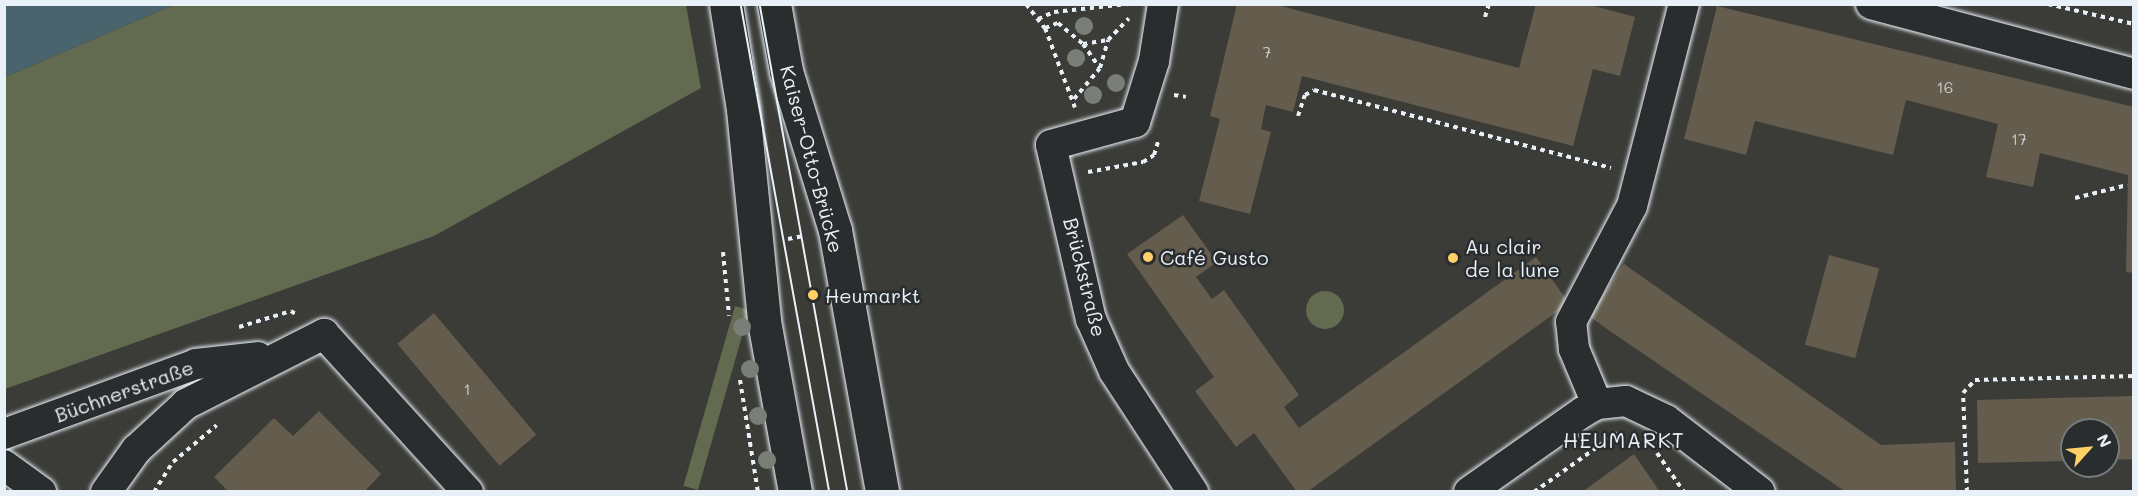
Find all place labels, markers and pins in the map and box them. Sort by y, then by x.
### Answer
place label: Au clair de la lune [1465,234,1560,281]
place label: Café Gusto [1160,245,1269,269]
marker: Café Gusto [1141,250,1155,264]
marker: Au clair de la lune [1446,251,1460,265]
place label: Heumarkt [825,283,920,307]
marker: Heumarkt [806,288,820,302]

